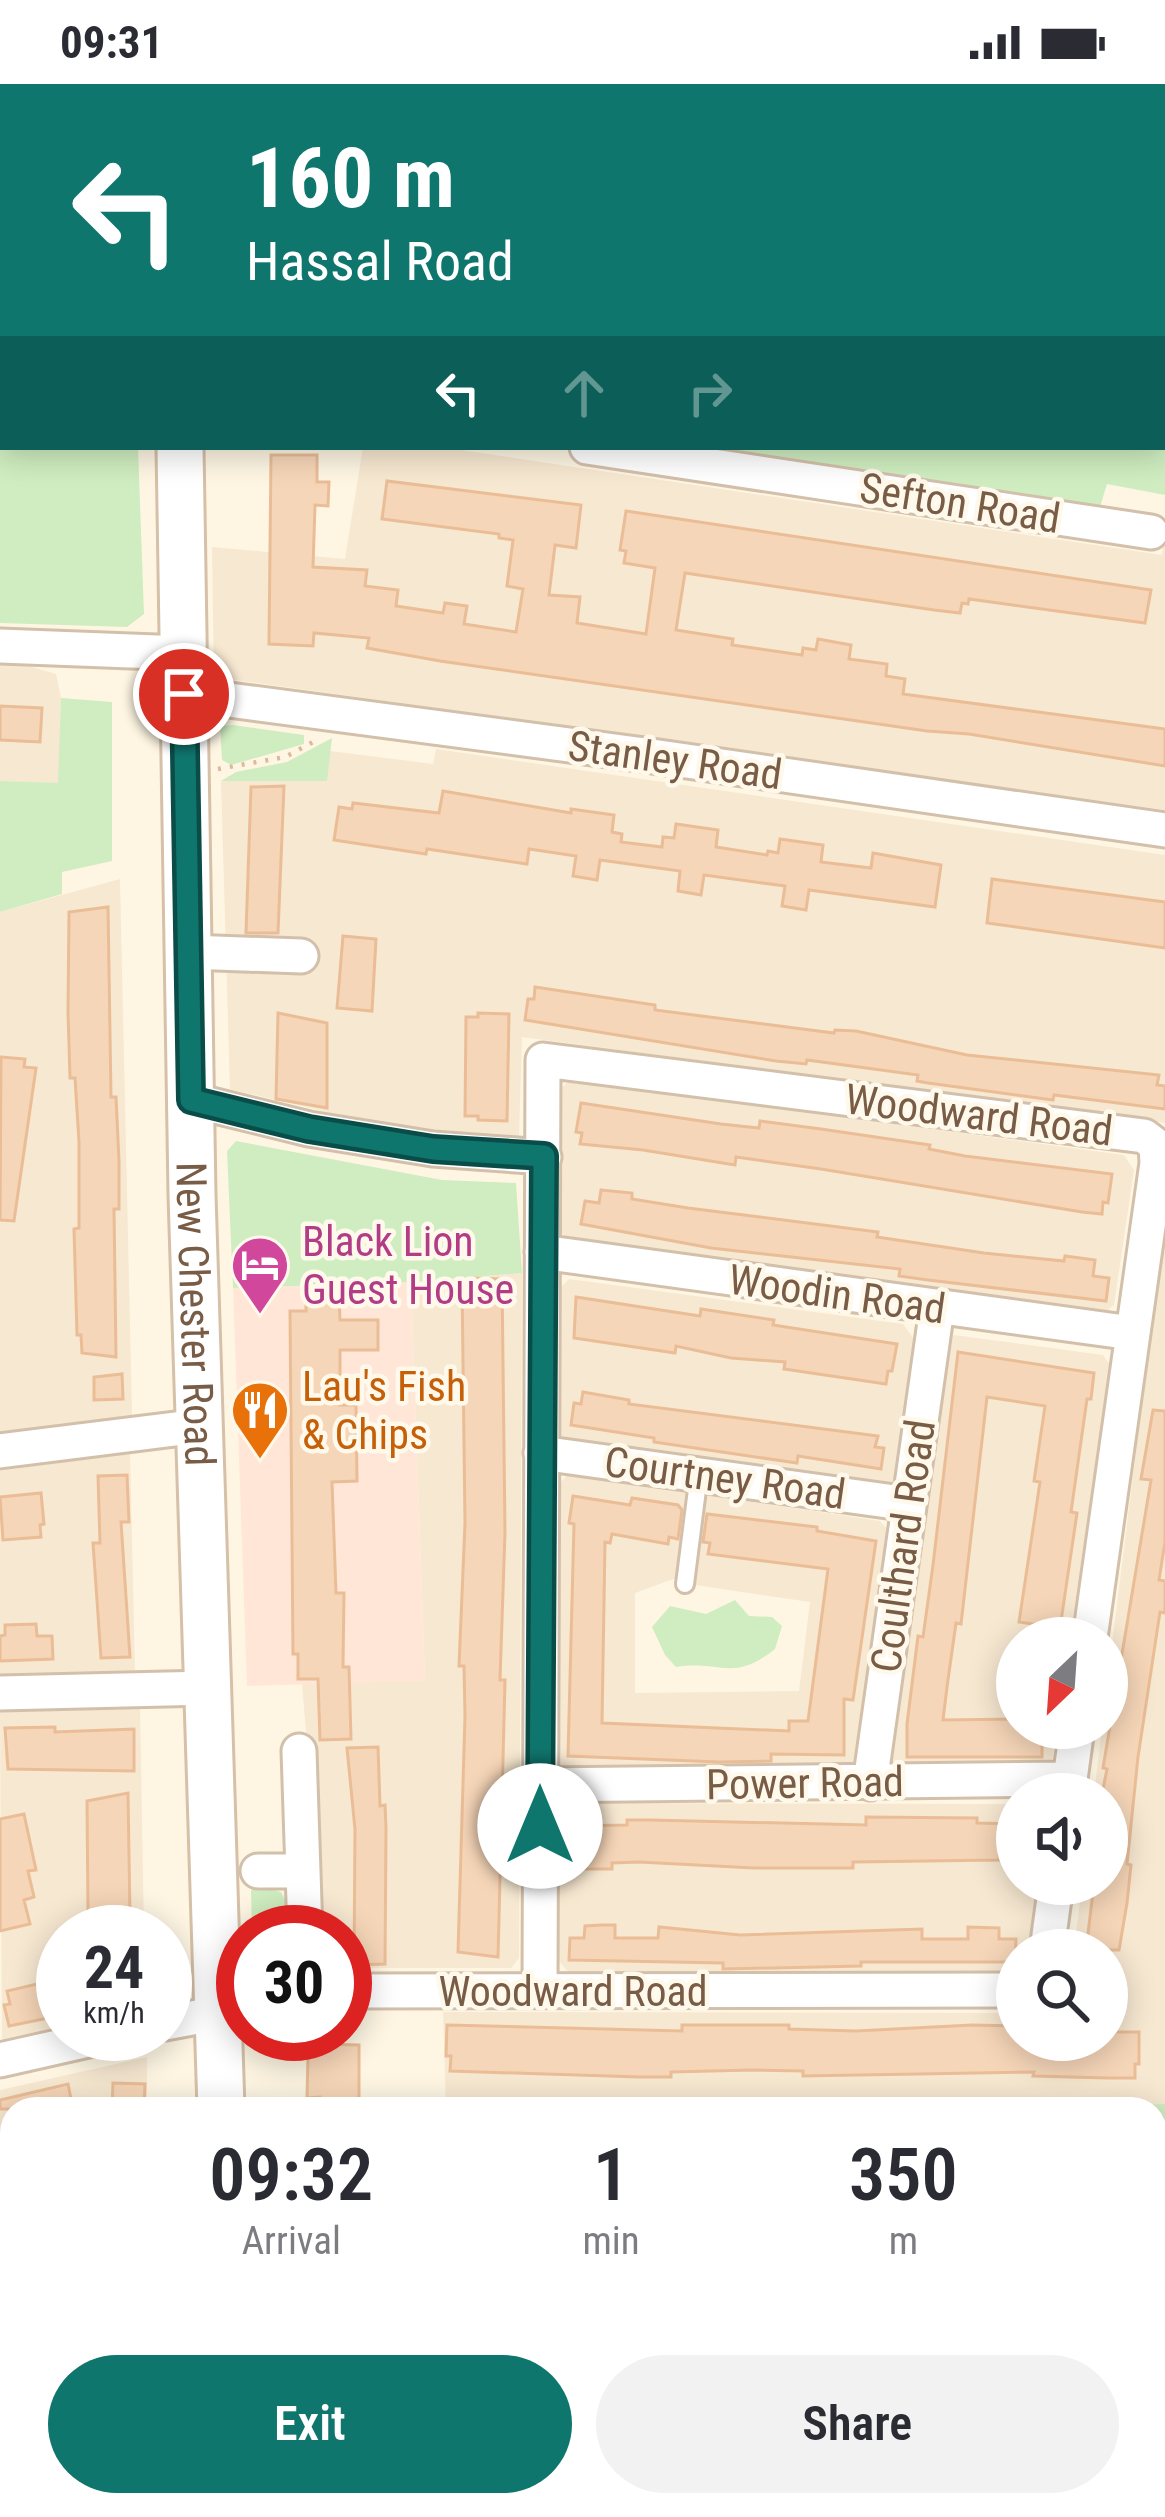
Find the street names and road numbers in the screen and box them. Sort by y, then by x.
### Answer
street label: Sefton Road [856,463,1064,543]
street label: Stanley Road [565,721,785,799]
street label: Woodward Road [843,1074,1115,1156]
street label: New Chester Road [167,1161,225,1467]
street label: Woodin Road [725,1255,949,1333]
street label: Coulthard Road [861,1416,945,1676]
street label: Courtney Road [601,1437,849,1519]
street label: Power Road [706,1757,904,1809]
street label: Woodward Road [439,1967,707,2016]

